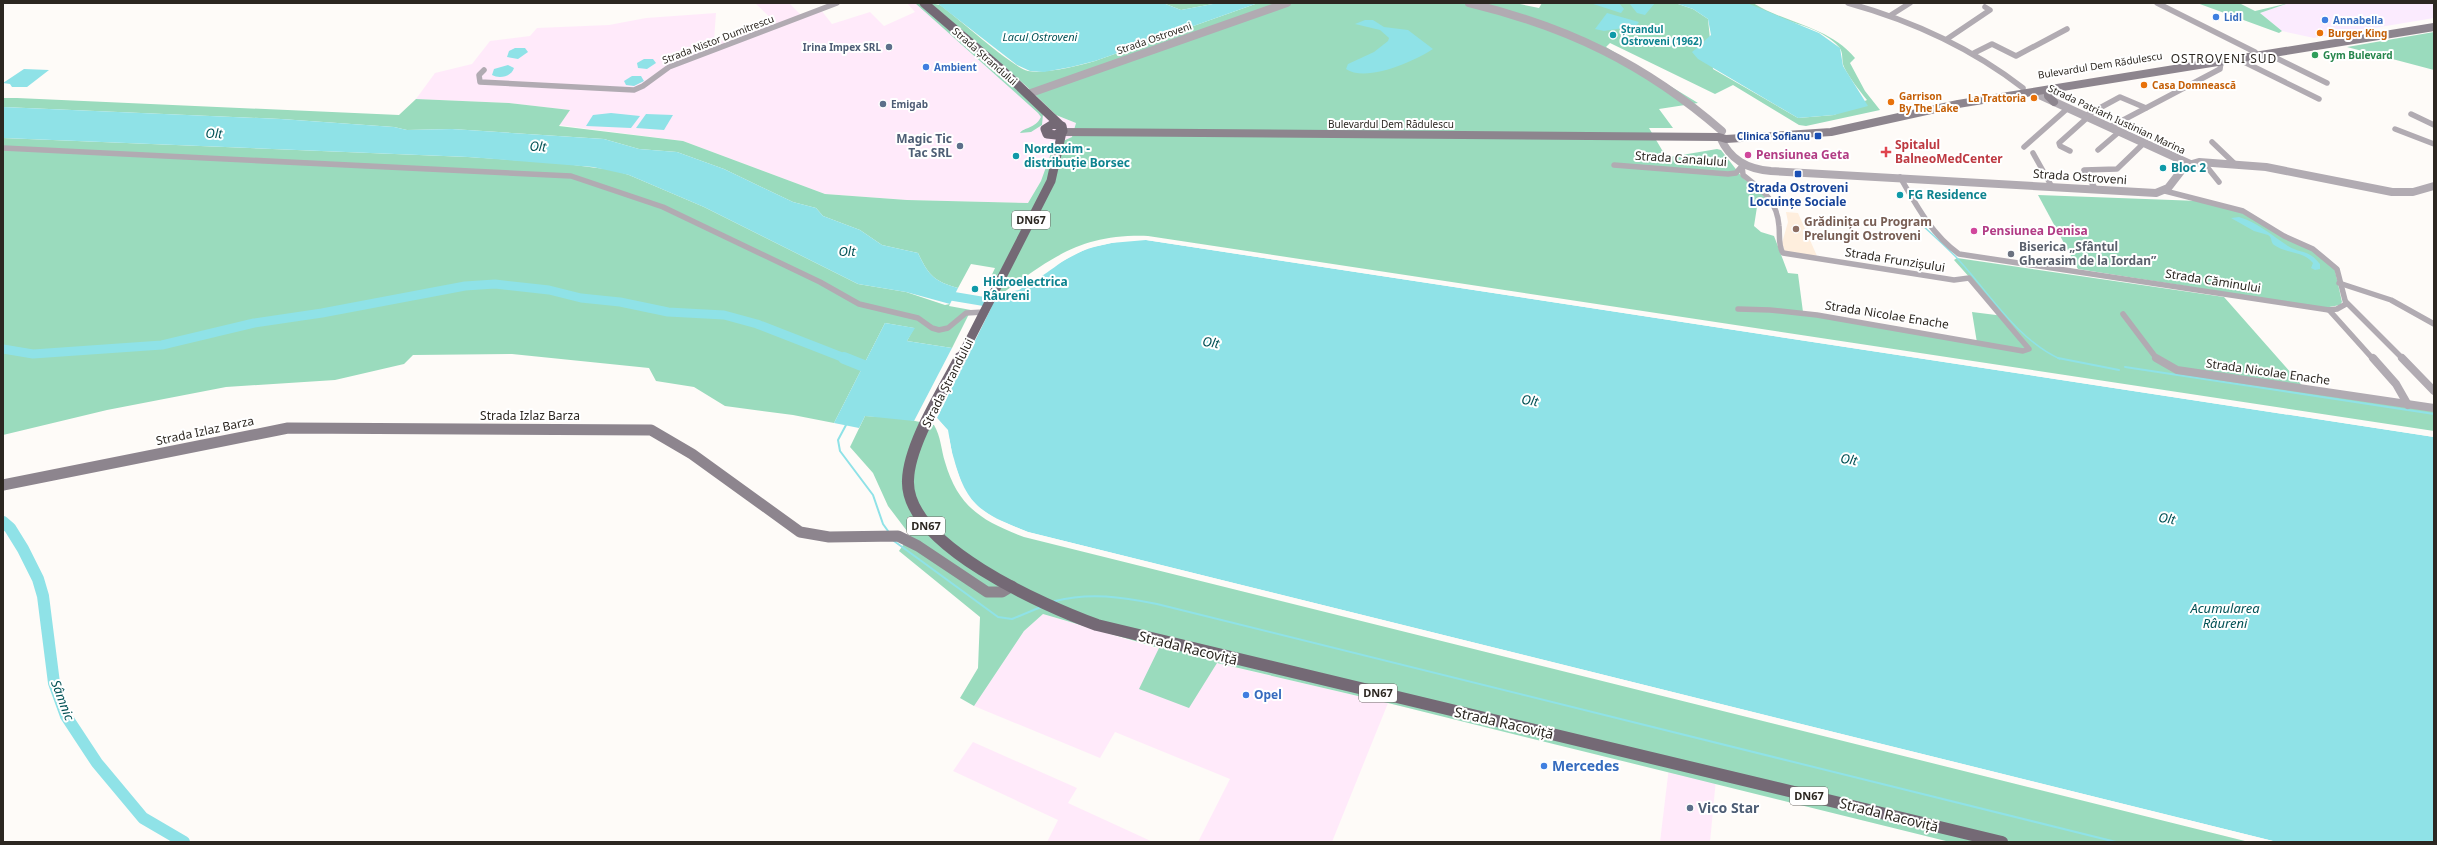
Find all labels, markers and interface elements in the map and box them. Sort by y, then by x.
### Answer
place label: Lidl [2224,10,2242,24]
street label: Strada Nistor Dumitrescu [660,11,776,67]
marker: Lidl [2211,12,2221,22]
place label: Annabella [2333,13,2383,27]
marker: Annabella [2320,15,2330,25]
street label: Strada Ostroveni [1115,19,1193,57]
place label: Ștrandul Ostroveni (1962) [1621,22,1702,48]
street label: Strada Ștrandului [950,24,1020,88]
place label: Burger King [2328,26,2387,40]
marker: Burger King [2315,28,2325,38]
water label: Lacul Ostroveni [1003,29,1078,44]
marker: Ștrandul Ostroveni (1962) [1608,30,1618,40]
place label: Irina Impex SRL [803,40,881,54]
marker: Irina Impex SRL [884,42,894,52]
street label: Bulevardul Dem Rădulescu [2037,48,2163,82]
place label: Gym Bulevard [2323,48,2393,62]
district label: OSTROVENI SUD [2171,50,2277,67]
marker: Gym Bulevard [2310,50,2320,60]
place label: Ambient [934,60,977,74]
marker: Ambient [921,62,931,72]
place label: Casa Domnească [2152,78,2236,92]
marker: Casa Domnească [2139,80,2149,90]
street label: Strada Patriarh Iustinian Marina [2046,81,2188,157]
place label: Garrison By The Lake [1899,89,1959,115]
place label: La Trattoria [1968,91,2026,105]
marker: La Trattoria [2029,93,2039,103]
place label: Emigab [891,97,928,111]
marker: Garrison By The Lake [1886,97,1896,107]
marker: Emigab [878,99,888,109]
street label: Bulevardul Dem Rădulescu [1328,117,1454,131]
water label: Olt [205,124,224,142]
place label: Clinica Sofianu [1737,129,1810,143]
place label: Magic Tic Tac SRL [896,130,952,161]
marker: Clinica Sofianu [1813,131,1823,141]
water label: Olt [529,136,548,156]
place label: Spitalul BalneoMedCenter [1895,136,2003,167]
place label: Nordexim - distribuție Borsec [1024,140,1130,171]
marker: Magic Tic Tac SRL [955,141,965,151]
place label: Pensiunea Geta [1756,146,1849,163]
marker: Spitalul BalneoMedCenter [1880,146,1892,158]
street label: Strada Canalului [1634,147,1728,170]
marker: Pensiunea Geta [1743,150,1753,160]
marker: Nordexim - distribuție Borsec [1011,151,1021,161]
place label: Bloc 2 [2171,159,2206,176]
marker: Bloc 2 [2158,163,2168,173]
street label: Strada Ostroveni [2032,165,2128,188]
marker: Strada Ostroveni Locuințe Sociale [1793,169,1803,179]
place label: Strada Ostroveni Locuințe Sociale [1748,179,1848,210]
place label: FG Residence [1908,186,1987,203]
marker: FG Residence [1895,190,1905,200]
road number: DN67 [1012,211,1050,229]
place label: Grădinița cu Program Prelungit Ostroveni [1804,213,1932,244]
place label: Pensiunea Denisa [1982,222,2088,239]
marker: Grădinița cu Program Prelungit Ostroveni [1791,224,1801,234]
marker: Pensiunea Denisa [1969,226,1979,236]
place label: Biserica „Sfântul Gherasim de la Iordan” [2019,238,2157,269]
water label: Olt [838,242,856,260]
street label: Strada Frunzișului [1844,243,1946,276]
marker: Biserica „Sfântul Gherasim de la Iordan” [2006,249,2016,259]
street label: Strada Căminului [2164,265,2262,296]
place label: Hidroelectrica Râureni [983,273,1068,304]
marker: Hidroelectrica Râureni [970,284,980,294]
street label: Strada Nicolae Enache [1824,296,1951,333]
water label: Olt [1201,332,1222,352]
street label: Strada Ștrandului [918,335,977,430]
street label: Strada Nicolae Enache [2205,354,2332,389]
water label: Olt [1520,390,1541,410]
street label: Strada Izlaz Barza [480,407,580,424]
street label: Strada Izlaz Barza [154,412,255,449]
water label: Olt [1839,449,1860,469]
water label: Olt [2157,508,2178,528]
road number: DN67 [907,517,945,535]
water label: Acumularea Râureni [2189,599,2260,632]
street label: Strada Racoviță [1137,626,1240,669]
water label: Sâmnic [47,677,79,723]
road number: DN67 [1359,684,1397,702]
place label: Opel [1254,686,1282,703]
marker: Opel [1241,690,1251,700]
street label: Strada Racoviță [1453,702,1556,743]
place label: Mercedes [1552,756,1619,775]
marker: Mercedes [1539,761,1549,771]
road number: DN67 [1790,787,1828,805]
street label: Strada Racoviță [1838,793,1941,836]
place label: Vico Star [1698,798,1760,817]
marker: Vico Star [1685,803,1695,813]

